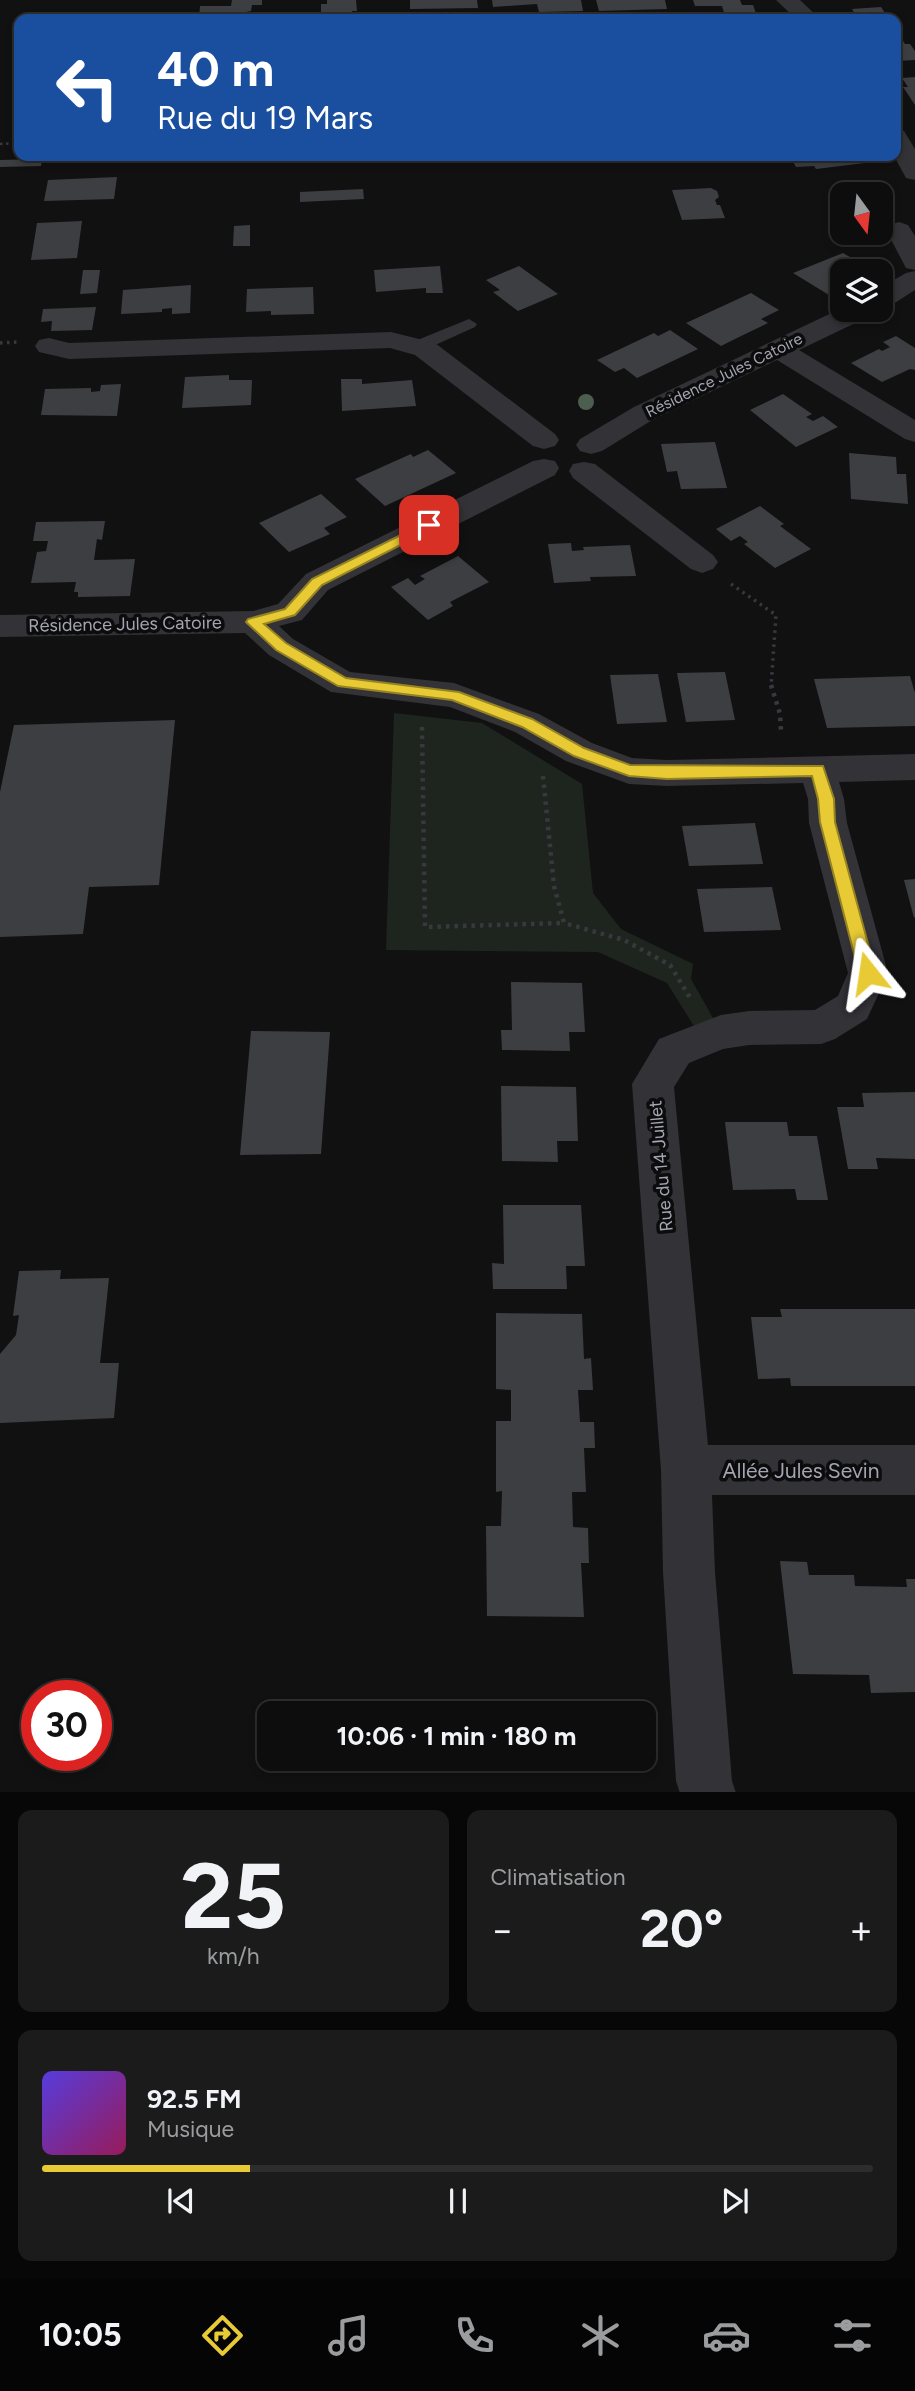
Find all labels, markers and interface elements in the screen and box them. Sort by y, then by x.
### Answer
text: 40 m [157,39,274,98]
icon: left [42,42,133,133]
text: Rue du 19 Mars [157,99,373,137]
north arrow [830,182,892,245]
map controls [830,182,893,322]
button: layers [830,259,893,322]
street label: Résidence Jules Catoire [643,329,806,421]
pin [399,495,459,555]
icon: arrive [410,506,448,544]
street label: Résidence Jules Catoire [28,611,222,637]
position arrow [831,936,905,1010]
street label: Rue du 14 Juillet [644,1099,678,1233]
street label: Allée Jules Sevin [723,1458,879,1483]
speed limit sign: 30 [21,1680,112,1771]
text: 10:06 · 1 min · 180 m [337,1720,576,1752]
text: 25 [180,1842,286,1951]
text: Climatisation [491,1863,625,1891]
text: 20° [640,1898,723,1960]
text: − [491,1907,514,1953]
text: + [849,1907,873,1953]
text: km/h [207,1942,260,1970]
text: 92.5 FM [147,2083,242,2115]
text: Musique [147,2115,234,2143]
icon: previous [162,2182,200,2220]
icon: pause [439,2182,477,2220]
icon: next [716,2182,754,2220]
icon: directions [198,2311,247,2360]
icon: music [324,2311,373,2360]
icon: phone [450,2311,499,2360]
icon: climate [576,2311,625,2360]
icon: car [702,2311,751,2360]
icon: filters [828,2311,877,2360]
text: 10:05 [38,2316,122,2354]

